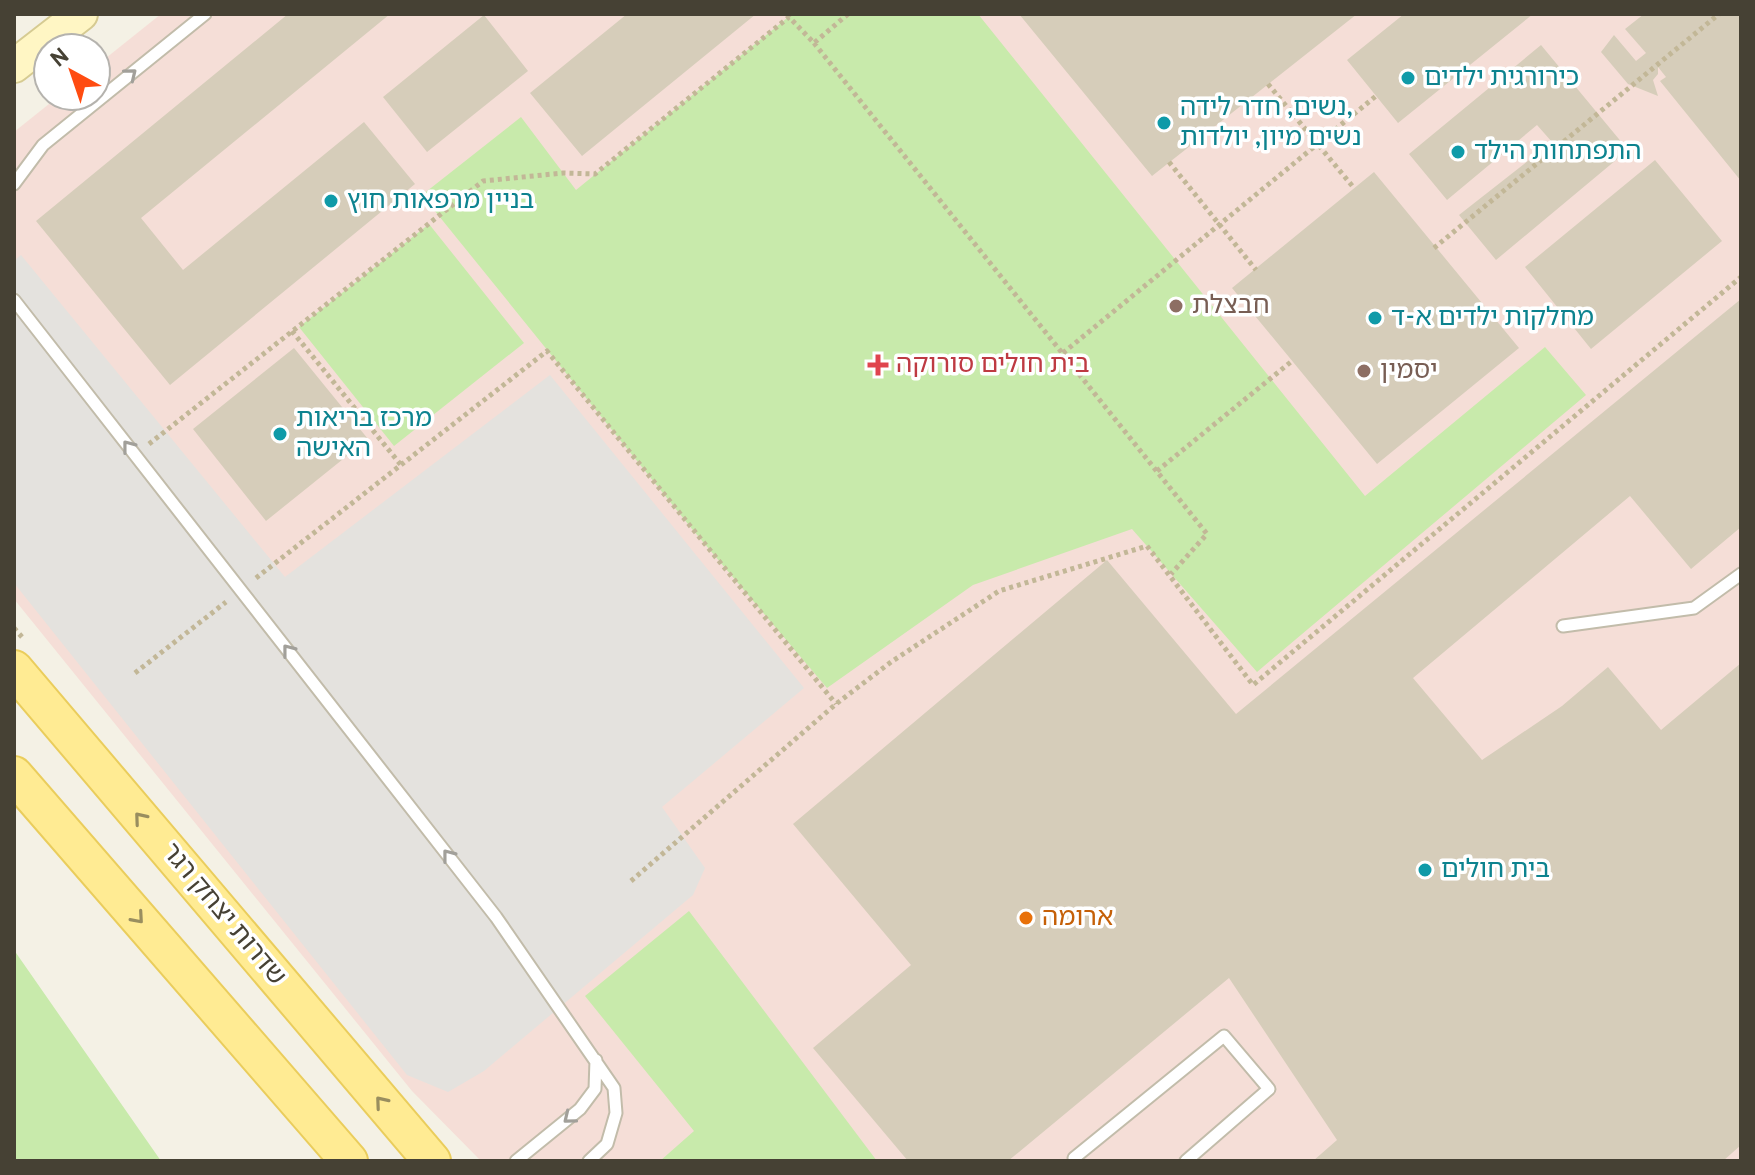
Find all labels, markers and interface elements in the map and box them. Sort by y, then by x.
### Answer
north arrow [32,32,112,112]
text: N [46,43,75,74]
place label: כירורגית ילדים [1424,62,1579,95]
one-way arrow [122,69,136,84]
marker: כירורגית ילדים [1399,69,1417,87]
place label: נשים, חדר לידה, נשים מיון, יולדות [1180,92,1362,155]
marker: נשים, חדר לידה, נשים מיון, יולדות [1155,114,1173,132]
place label: התפתחות הילד [1474,136,1642,169]
marker: התפתחות הילד [1449,143,1467,161]
place label: בניין מרפאות חוץ [347,185,534,218]
marker: בניין מרפאות חוץ [322,192,340,210]
place label: חבצלת [1192,290,1270,323]
marker: חבצלת [1167,297,1185,315]
place label: מחלקות ילדים א-ד [1391,302,1594,335]
marker: מחלקות ילדים א-ד [1366,309,1384,327]
place label: בית חולים סורוקה [896,349,1090,382]
marker: בית חולים סורוקה [867,354,889,376]
place label: יסמין [1380,355,1438,388]
marker: יסמין [1355,362,1373,380]
place label: מרכז בריאות האישה [296,403,432,466]
marker: מרכז בריאות האישה [271,425,289,443]
one-way arrow [123,441,138,455]
one-way arrow [284,644,298,659]
one-way arrow [136,812,150,827]
street label: שדרות יצחק רגר [154,837,292,993]
one-way arrow [444,849,458,864]
place label: בית חולים [1441,854,1550,887]
marker: בית חולים [1416,861,1434,879]
place label: ארומה [1042,902,1113,935]
one-way arrow [129,909,143,924]
marker: ארומה [1017,909,1035,927]
one-way arrow [376,1096,391,1111]
one-way arrow [563,1109,578,1123]

